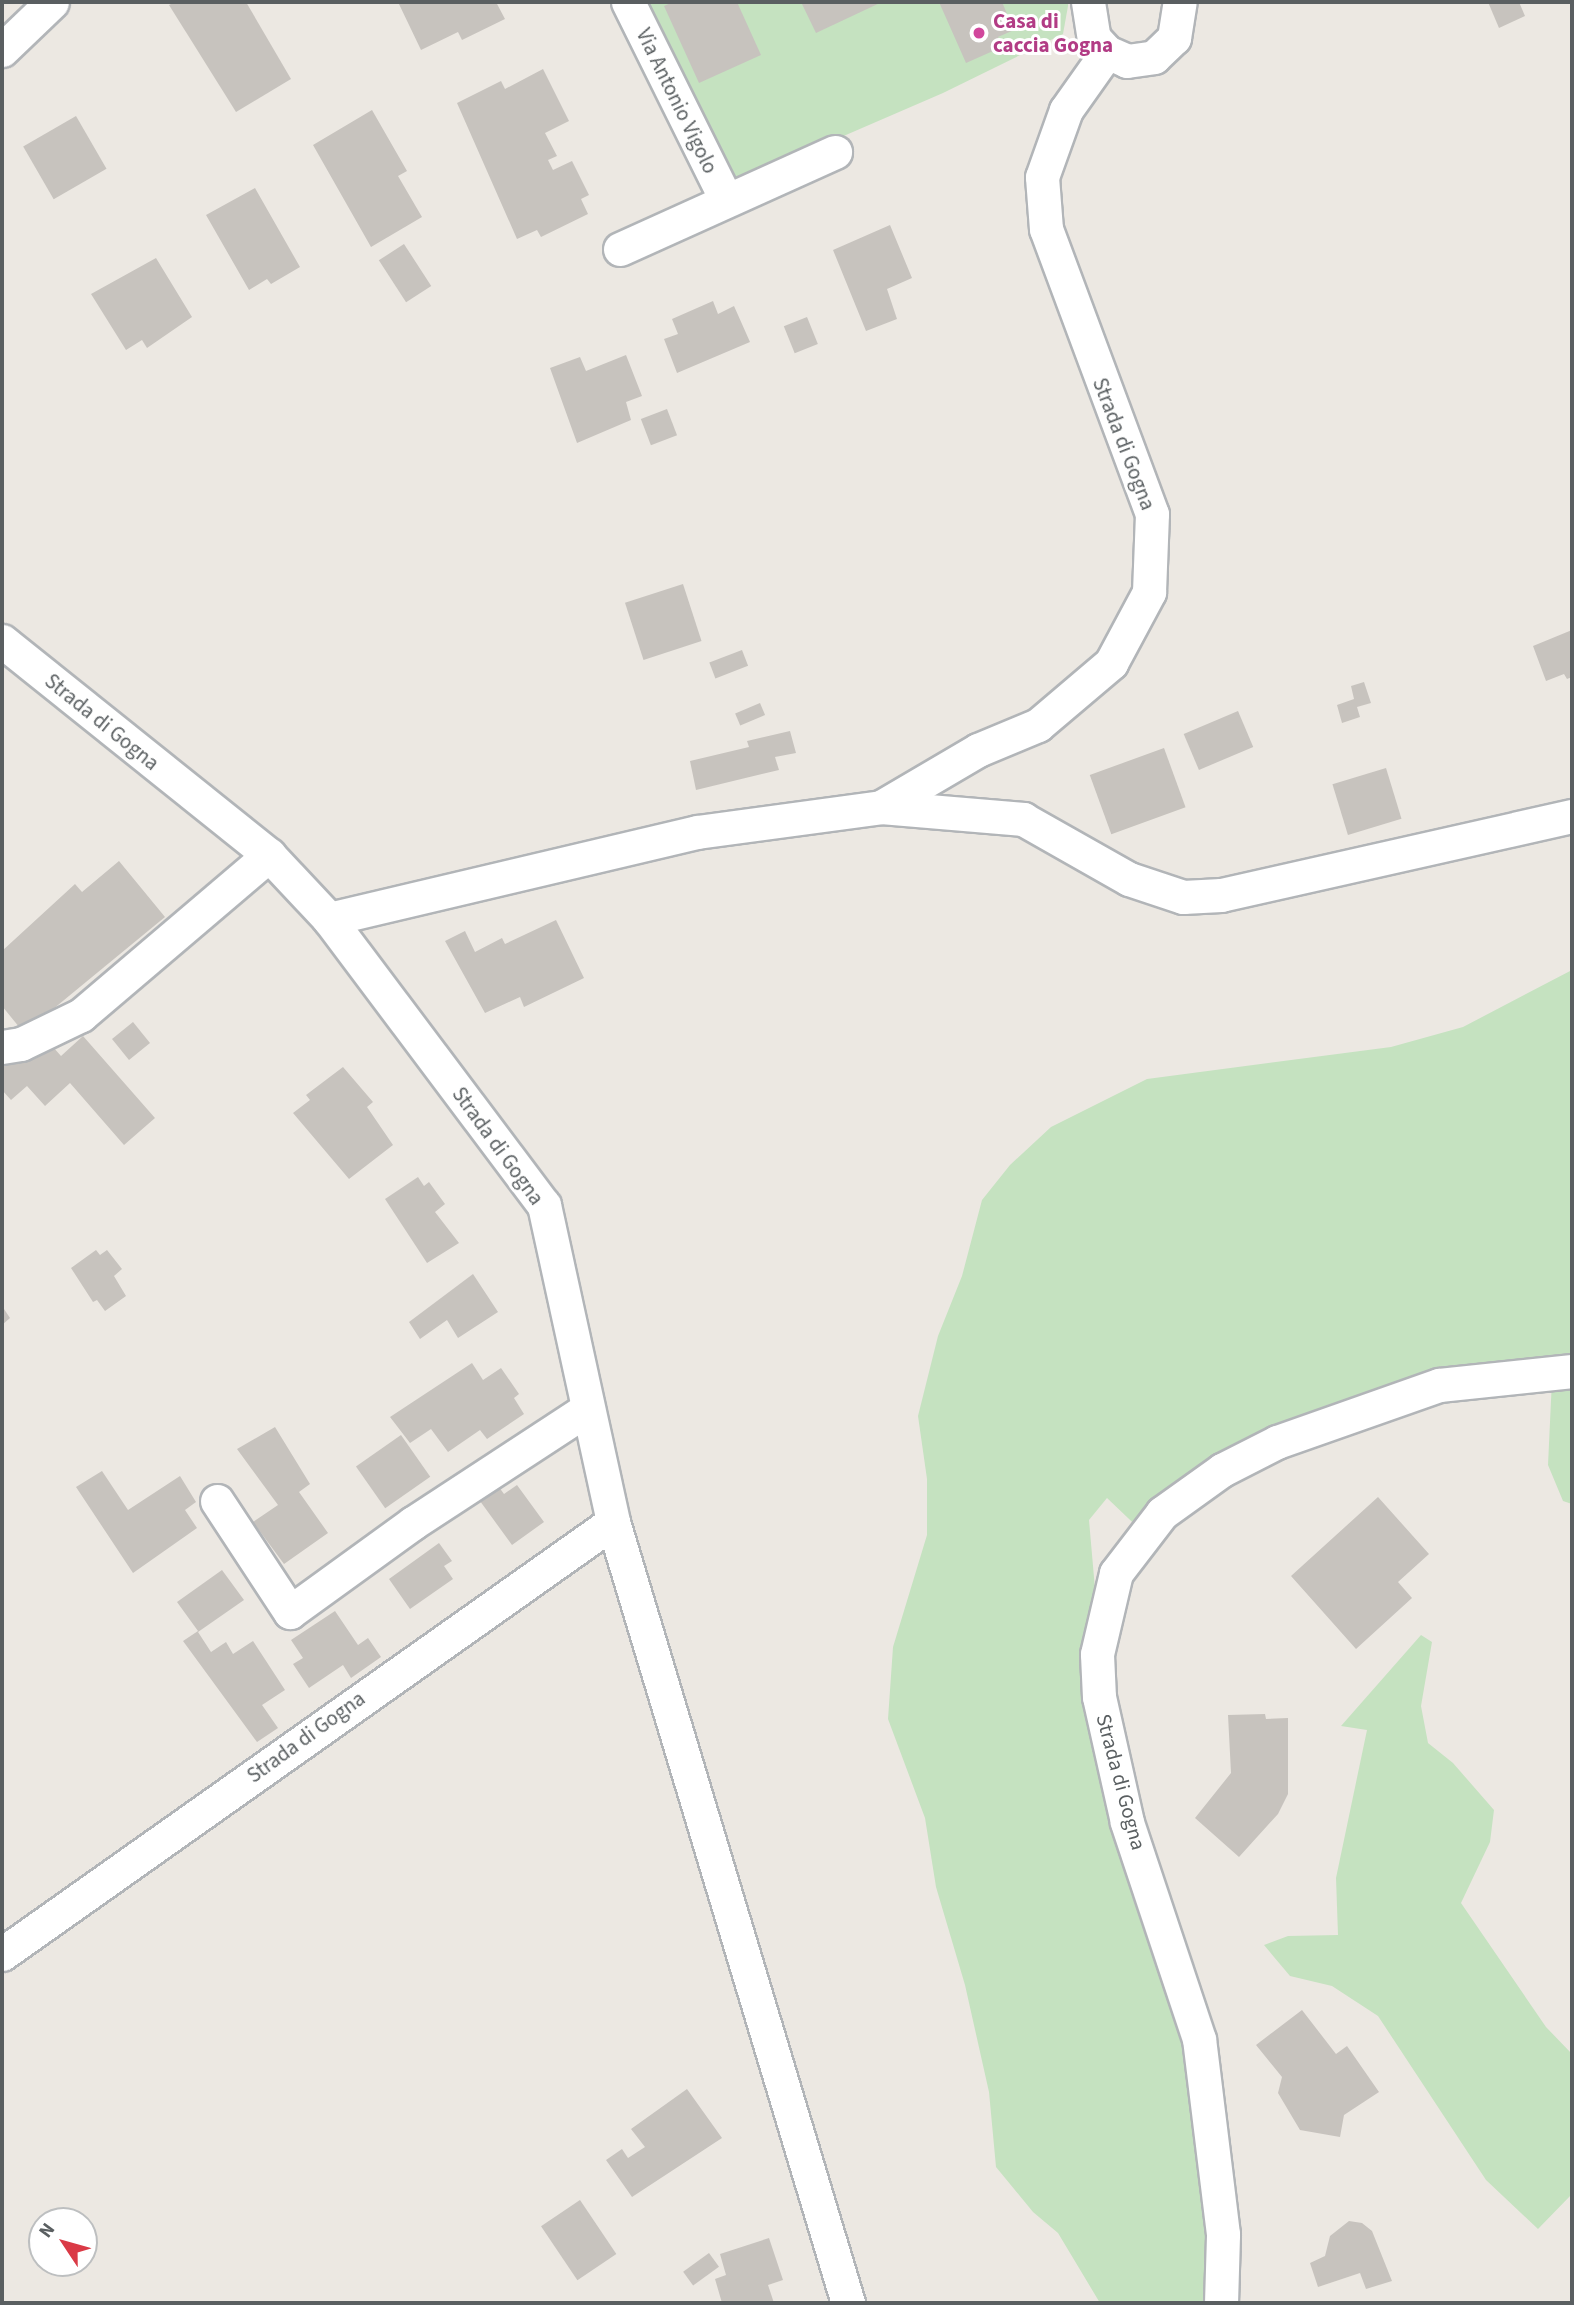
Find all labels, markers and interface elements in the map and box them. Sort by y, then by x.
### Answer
place label: Casa di caccia Gogna [993,8,1113,58]
street label: Via Antonio Vigolo [631,24,723,178]
marker: Casa di caccia Gogna [971,25,987,41]
street label: Strada di Gogna [1087,374,1161,514]
street label: Strada di Gogna [40,668,164,776]
street label: Strada di Gogna [447,1082,549,1210]
street label: Strada di Gogna [242,1686,370,1788]
street label: Strada di Gogna [1091,1711,1151,1853]
north arrow [28,2207,98,2277]
text: N [33,2217,62,2244]

